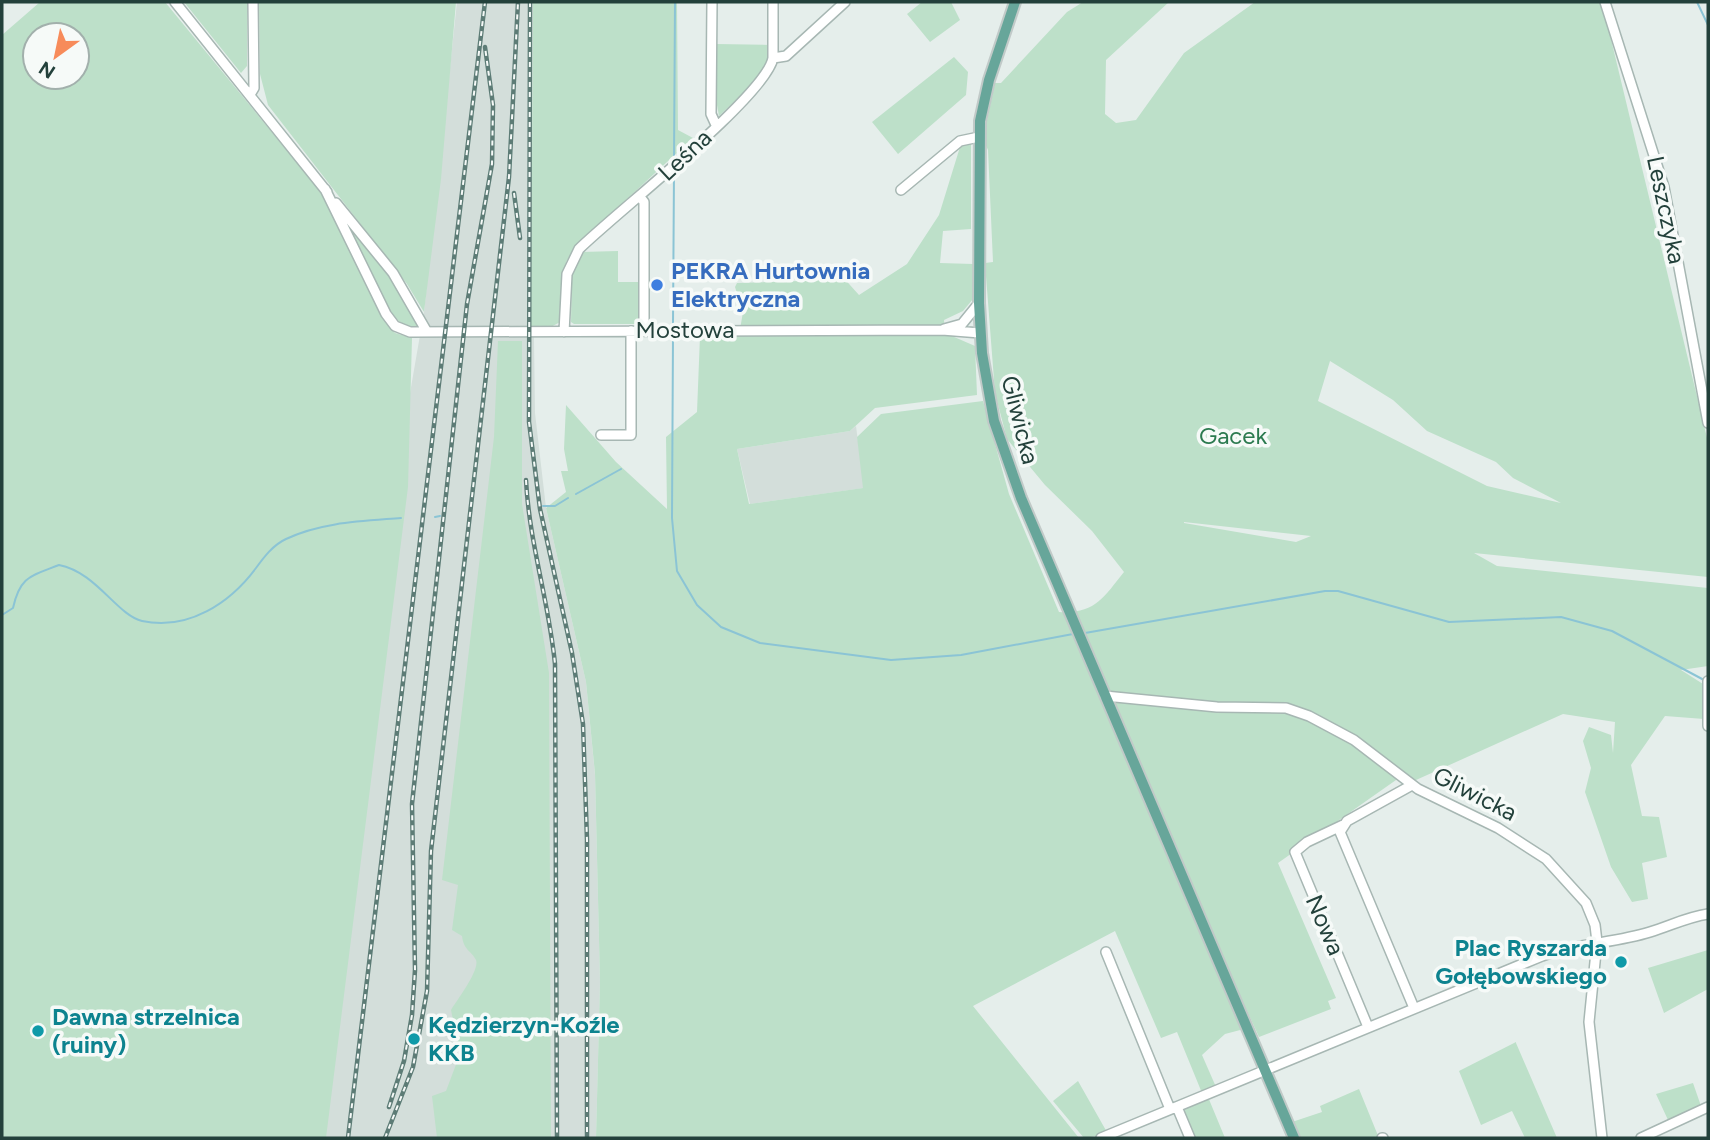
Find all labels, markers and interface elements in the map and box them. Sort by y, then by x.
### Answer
north arrow [21,21,91,91]
text: N [35,56,59,83]
street label: Leśna [652,123,717,187]
street label: Leszczyka [1641,153,1692,267]
place label: PEKRA Hurtownia Elektryczna [671,256,870,313]
marker: PEKRA Hurtownia Elektryczna [649,277,665,293]
street label: Mostowa [636,315,734,344]
street label: Gliwicka [996,373,1045,467]
park label: Gacek [1199,421,1267,450]
street label: Gliwicka [1429,760,1522,827]
street label: Nowa [1300,890,1351,959]
place label: Plac Ryszarda Gołębowskiego [1435,933,1607,990]
marker: Plac Ryszarda Gołębowskiego [1613,954,1629,970]
place label: Dawna strzelnica (ruiny) [52,1002,240,1059]
place label: Kędzierzyn-Koźle KKB [428,1010,620,1067]
marker: Dawna strzelnica (ruiny) [30,1023,46,1039]
marker: Kędzierzyn-Koźle KKB [406,1031,422,1047]

